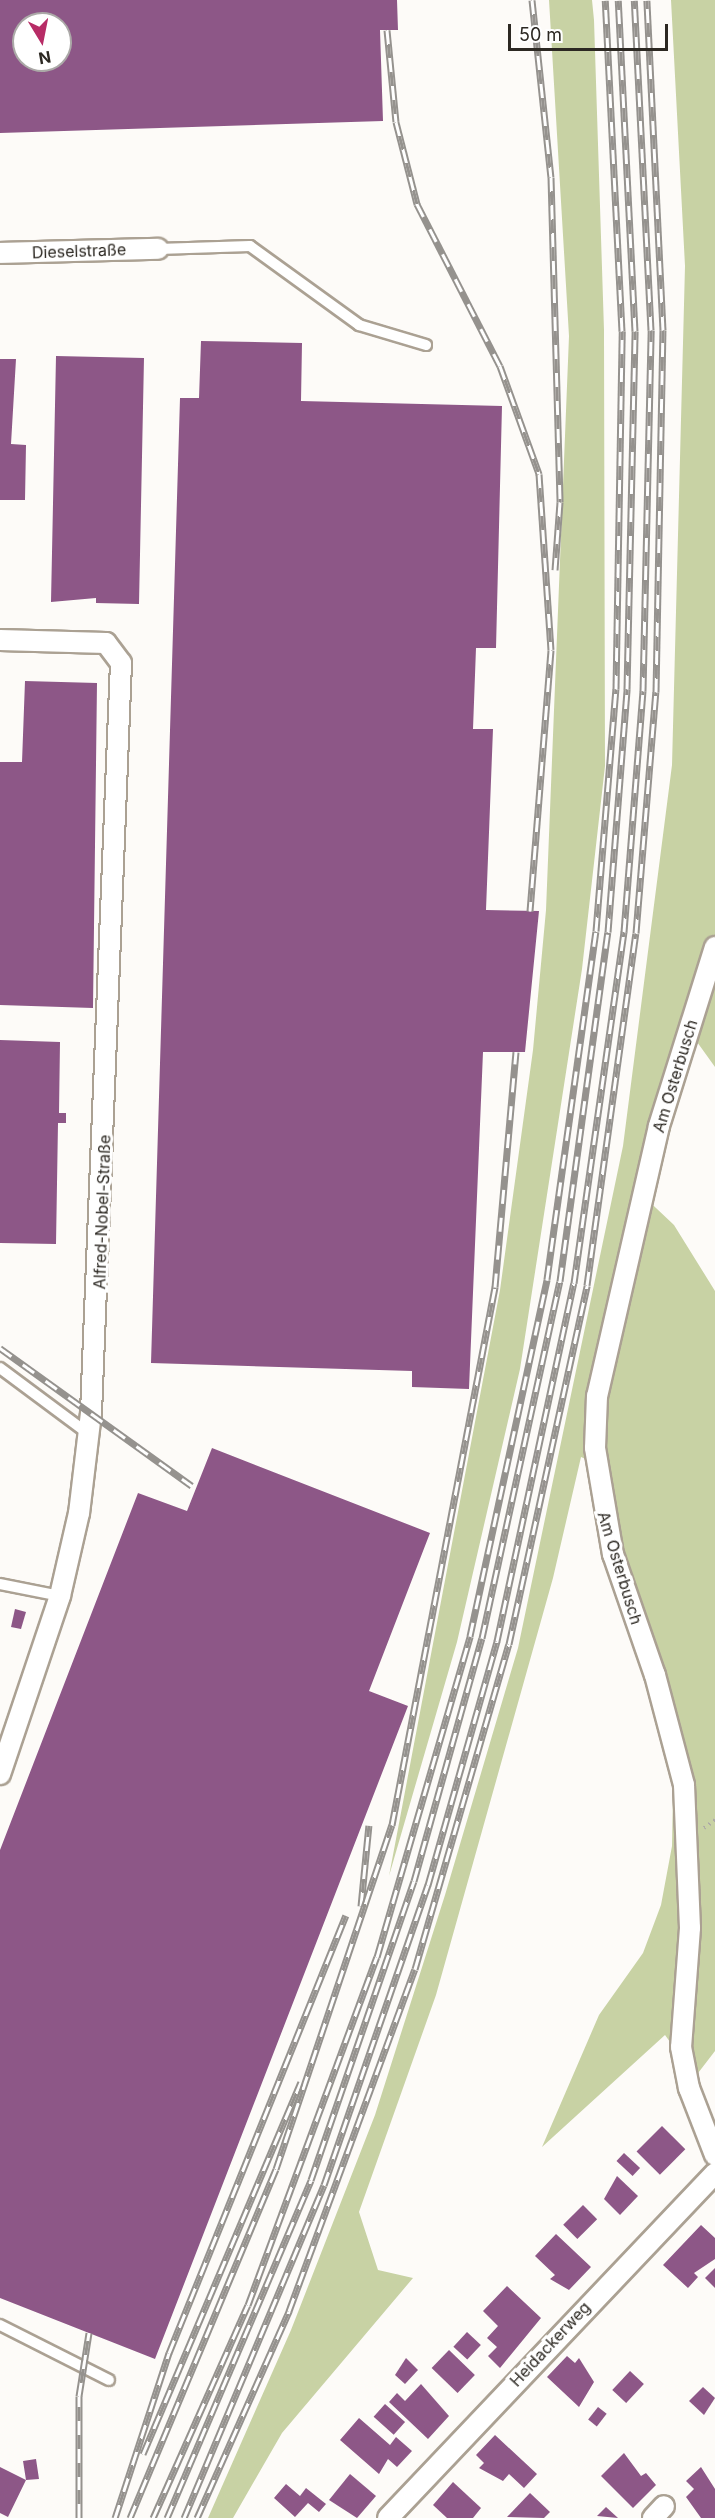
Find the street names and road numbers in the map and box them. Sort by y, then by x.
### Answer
street label: Dieselstraße [32,240,126,262]
street label: Am Osterbusch [649,1017,701,1135]
street label: Alfred-Nobel-Straße [90,1134,114,1290]
street label: Am Osterbusch [594,1509,646,1627]
street label: Heidackerweg [506,2298,594,2390]

